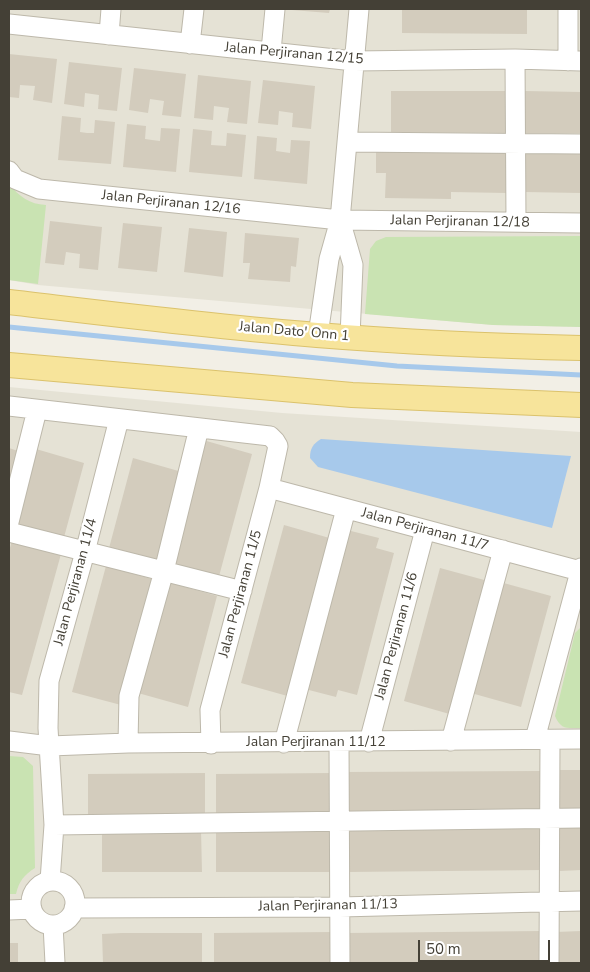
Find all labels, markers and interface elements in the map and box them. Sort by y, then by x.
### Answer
street label: Jalan Perjiranan 12/15 [224,40,364,68]
street label: Jalan Perjiranan 12/16 [101,187,241,219]
street label: Jalan Perjiranan 12/18 [390,212,530,232]
street label: Jalan Dato' Onn 1 [238,319,350,345]
street label: Jalan Perjiranan 11/7 [360,505,490,555]
street label: Jalan Perjiranan 11/4 [51,517,101,647]
street label: Jalan Perjiranan 11/5 [216,529,266,659]
street label: Jalan Perjiranan 11/6 [372,571,422,701]
street label: Jalan Perjiranan 11/12 [246,735,386,751]
street label: Jalan Perjiranan 11/13 [258,896,398,916]
scale bar [420,930,552,962]
text: 50 m [426,939,461,959]

